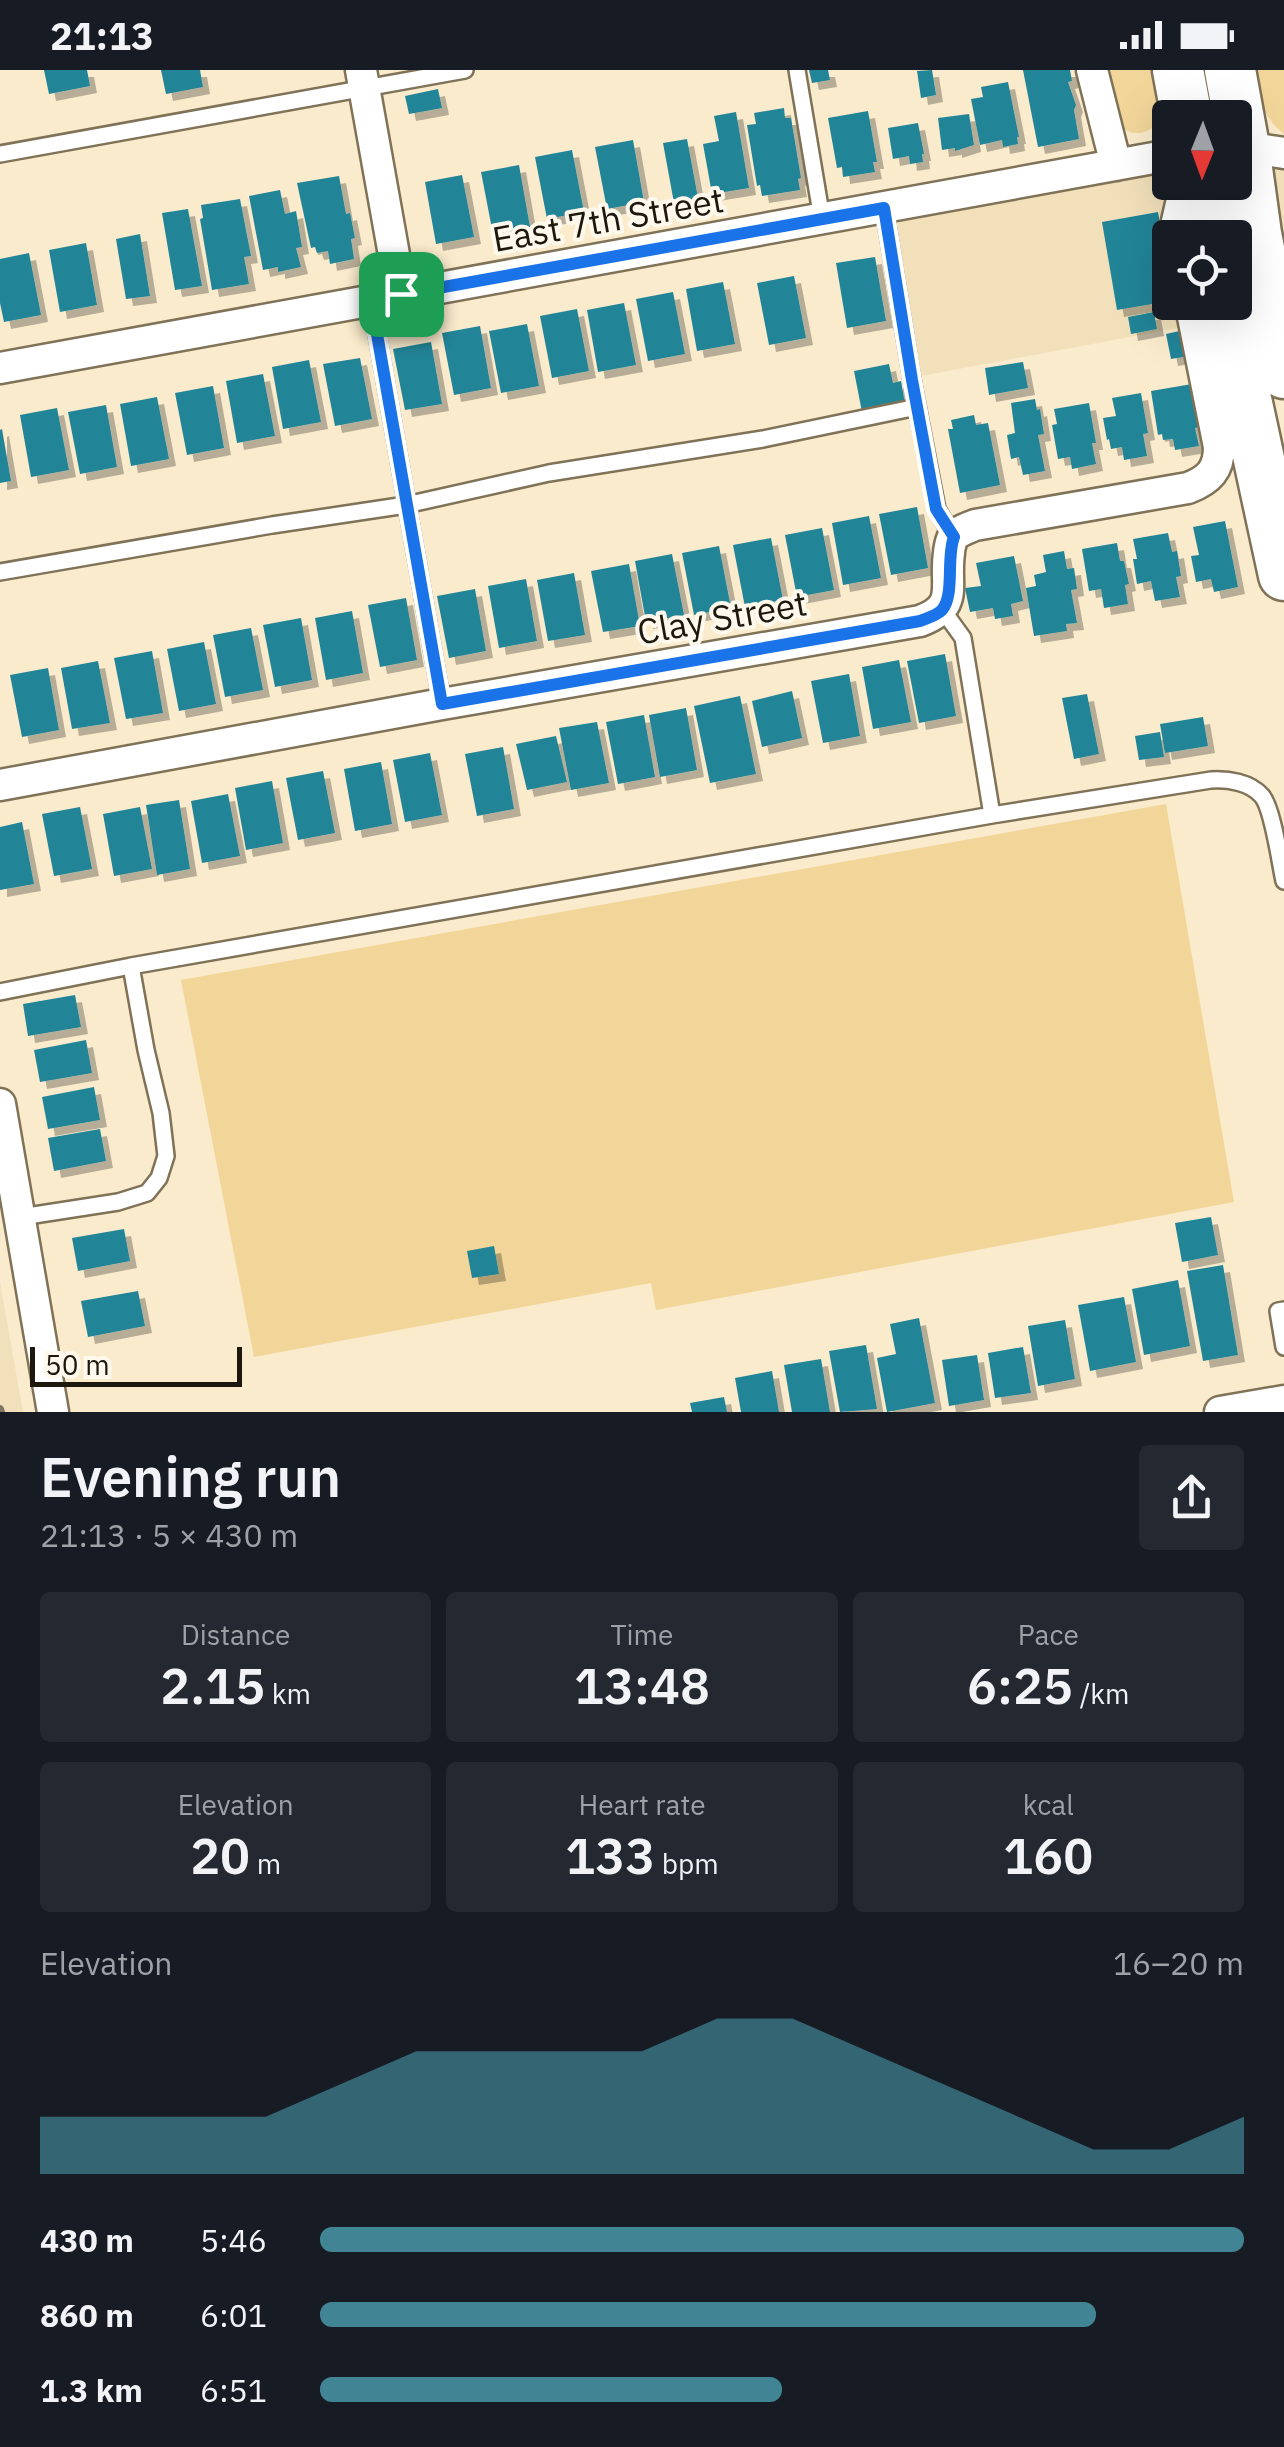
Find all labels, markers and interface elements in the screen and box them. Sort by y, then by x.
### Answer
text: 21:13 [50,11,154,60]
north arrow [1152,100,1252,200]
map controls [1152,100,1252,320]
street label: East 7th Street [489,176,727,262]
button: locate [1152,220,1252,320]
pin [359,252,444,337]
icon: arrive [374,267,429,322]
street label: Clay Street [634,579,810,655]
scale bar [30,1342,242,1386]
text: 50 m [45,1346,110,1383]
text: Evening run [40,1441,341,1512]
button: share [1139,1445,1244,1550]
text: 21:13 · 5 × 430 m [40,1514,298,1556]
text: Distance [181,1616,290,1653]
text: Time [611,1616,673,1653]
text: Pace [1018,1616,1079,1653]
text: 2.15 [160,1653,265,1718]
text: 13:48 [574,1653,710,1718]
text: 6:25 [967,1653,1073,1718]
text: km [265,1675,311,1712]
text: /km [1073,1675,1130,1712]
text: Elevation [178,1786,294,1823]
text: Heart rate [578,1786,706,1823]
text: kcal [1023,1786,1074,1823]
text: 20 [190,1823,250,1888]
text: 133 [565,1823,655,1888]
text: 160 [1003,1823,1093,1888]
text: m [250,1845,281,1882]
text: bpm [655,1845,719,1882]
text: Elevation [40,1942,173,1984]
text: 16–20 m [1113,1942,1244,1984]
text: 430 m [40,2219,134,2261]
text: 5:46 [200,2219,267,2261]
text: 860 m [40,2294,134,2336]
text: 6:01 [200,2294,267,2336]
text: 1.3 km [40,2369,143,2411]
text: 6:51 [200,2369,267,2411]

